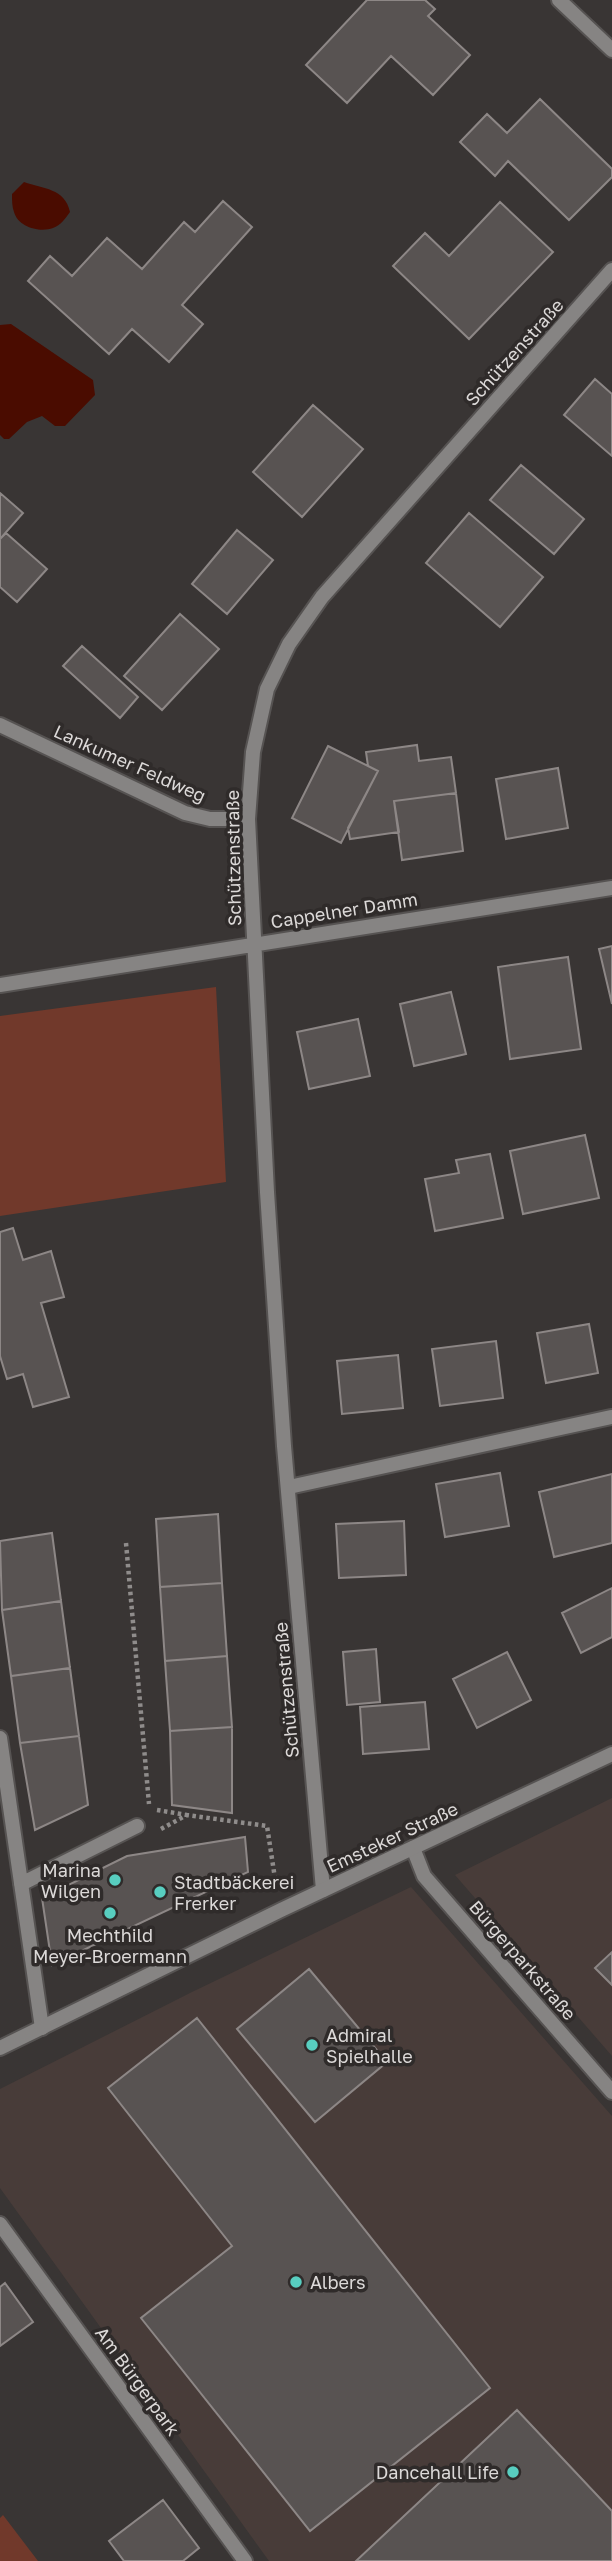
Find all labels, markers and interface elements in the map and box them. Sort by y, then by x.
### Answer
street label: Schützenstraße [460,294,568,410]
street label: Lankumer Feldweg [51,720,209,806]
street label: Schützenstraße [221,790,245,926]
street label: Cappelner Damm [269,888,419,932]
street label: Schützenstraße [269,1621,303,1759]
street label: Emsteker Straße [323,1797,461,1877]
place label: Marina Wilgen [41,1859,101,1902]
place label: Stadtbäckerei Frerker [174,1871,294,1914]
marker: Marina Wilgen [107,1872,123,1888]
marker: Stadtbäckerei Frerker [152,1884,168,1900]
street label: Bürgerparkstraße [465,1896,581,2024]
marker: Mechthild Meyer-Broermann [102,1905,118,1921]
place label: Mechthild Meyer-Broermann [33,1924,187,1967]
place label: Admiral Spielhalle [326,2024,413,2067]
marker: Admiral Spielhalle [304,2037,320,2053]
place label: Albers [310,2271,366,2293]
marker: Albers [288,2274,304,2290]
street label: Am Bürgerpark [91,2322,185,2440]
place label: Dancehall Life [376,2461,499,2483]
marker: Dancehall Life [505,2464,521,2480]

